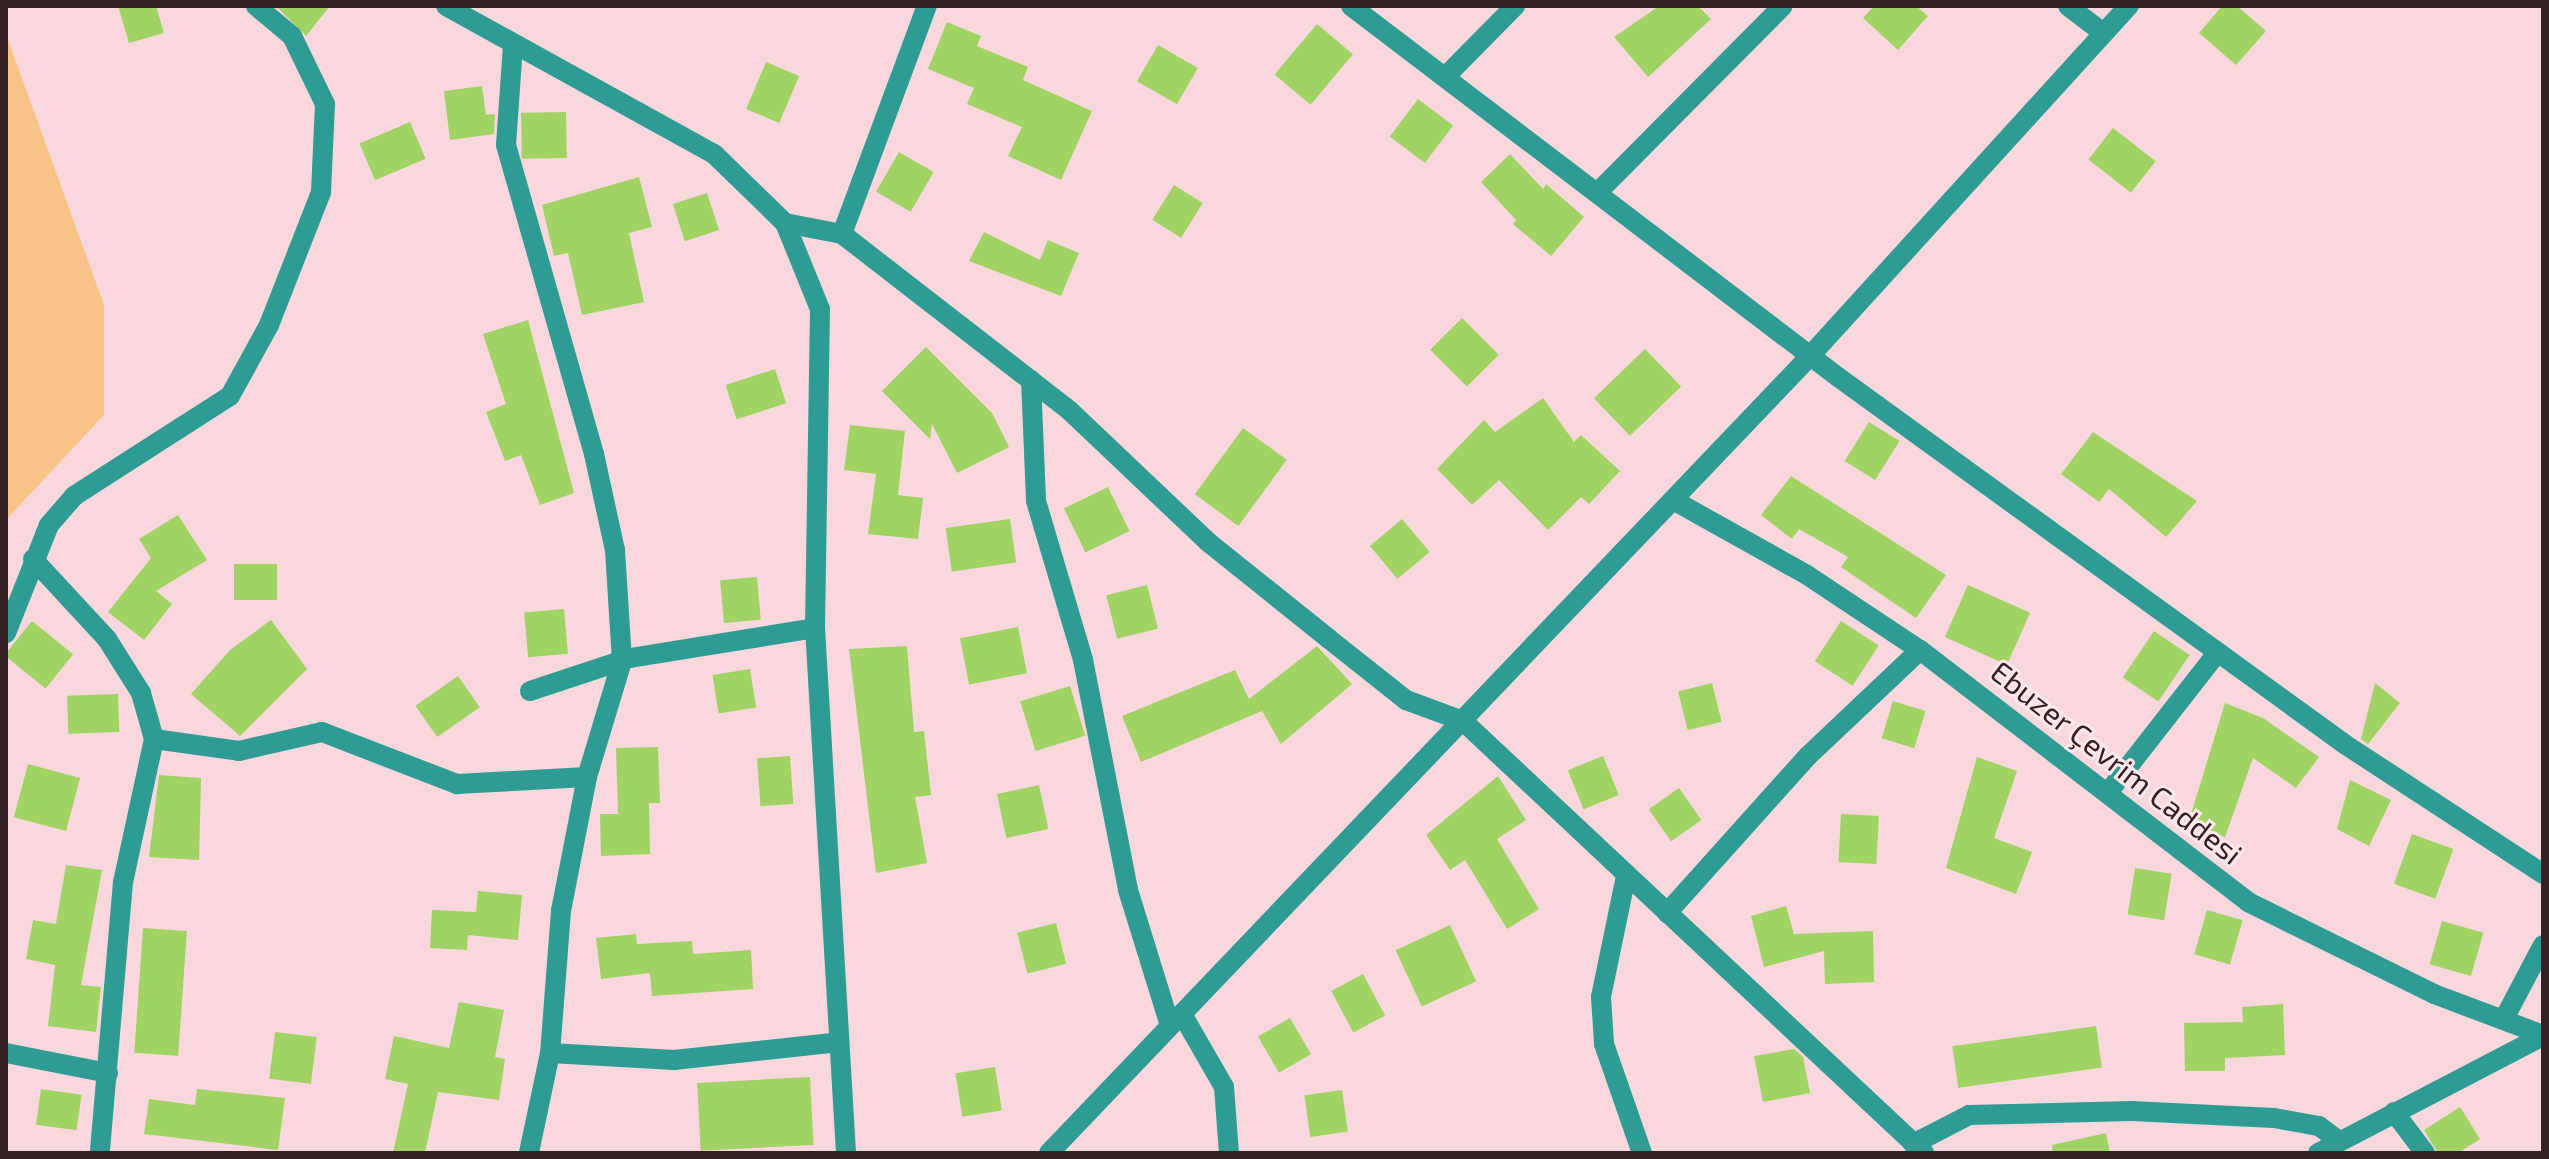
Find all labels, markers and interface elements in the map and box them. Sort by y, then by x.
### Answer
street label: Ebuzer Çevrim Caddesi [1984,653,2250,871]

